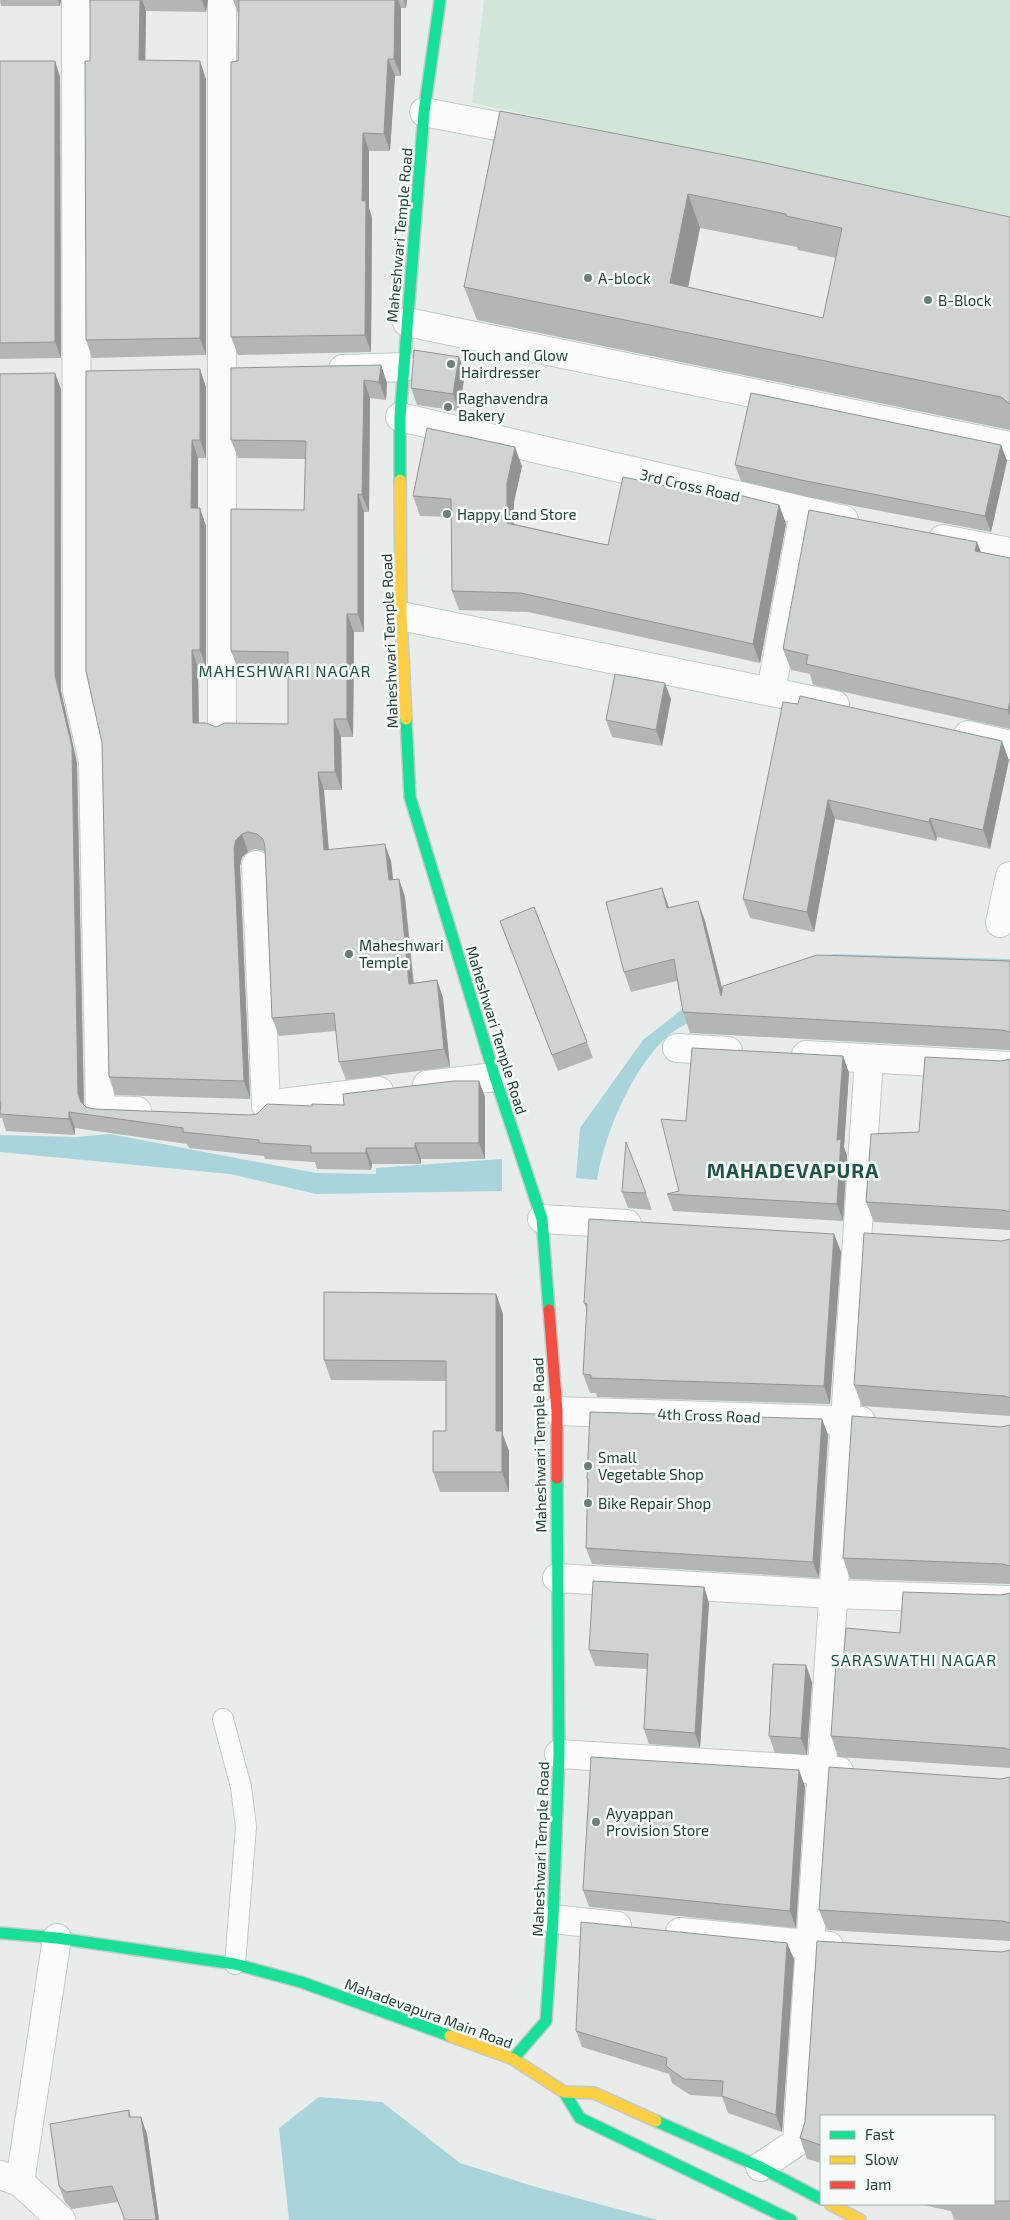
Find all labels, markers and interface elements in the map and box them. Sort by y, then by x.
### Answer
street label: Maheshwari Temple Road [382,147,416,323]
place label: A-block [598,269,651,287]
marker: A-block [582,272,594,284]
place label: B-Block [938,291,992,309]
marker: B-Block [922,294,934,306]
place label: Touch and Glow Hairdresser [461,346,568,381]
marker: Touch and Glow Hairdresser [445,358,457,370]
place label: Raghavendra Bakery [458,389,548,424]
marker: Raghavendra Bakery [442,401,454,413]
street label: 3rd Cross Road [638,465,742,505]
place label: Happy Land Store [457,505,577,523]
marker: Happy Land Store [441,508,453,520]
street label: Maheshwari Temple Road [377,553,401,729]
district label: MAHESHWARI NAGAR [199,661,371,680]
place label: Maheshwari Temple [359,936,444,971]
street label: Maheshwari Temple Road [463,944,531,1116]
marker: Maheshwari Temple [343,948,355,960]
district label: MAHADEVAPURA [707,1158,879,1182]
street label: Maheshwari Temple Road [528,1357,550,1533]
street label: 4th Cross Road [657,1404,761,1426]
place label: Small Vegetable Shop [598,1448,704,1483]
marker: Small Vegetable Shop [582,1460,594,1472]
place label: Bike Repair Shop [598,1494,711,1512]
marker: Bike Repair Shop [582,1497,594,1509]
district label: SARASWATHI NAGAR [831,1650,997,1669]
street label: Maheshwari Temple Road [528,1761,552,1937]
place label: Ayyappan Provision Store [606,1804,709,1839]
marker: Ayyappan Provision Store [590,1816,602,1828]
street label: Mahadevapura Main Road [342,1974,516,2052]
legend [820,2115,995,2205]
text: Fast [865,2125,895,2143]
text: Slow [865,2150,899,2168]
text: Jam [865,2175,891,2193]

